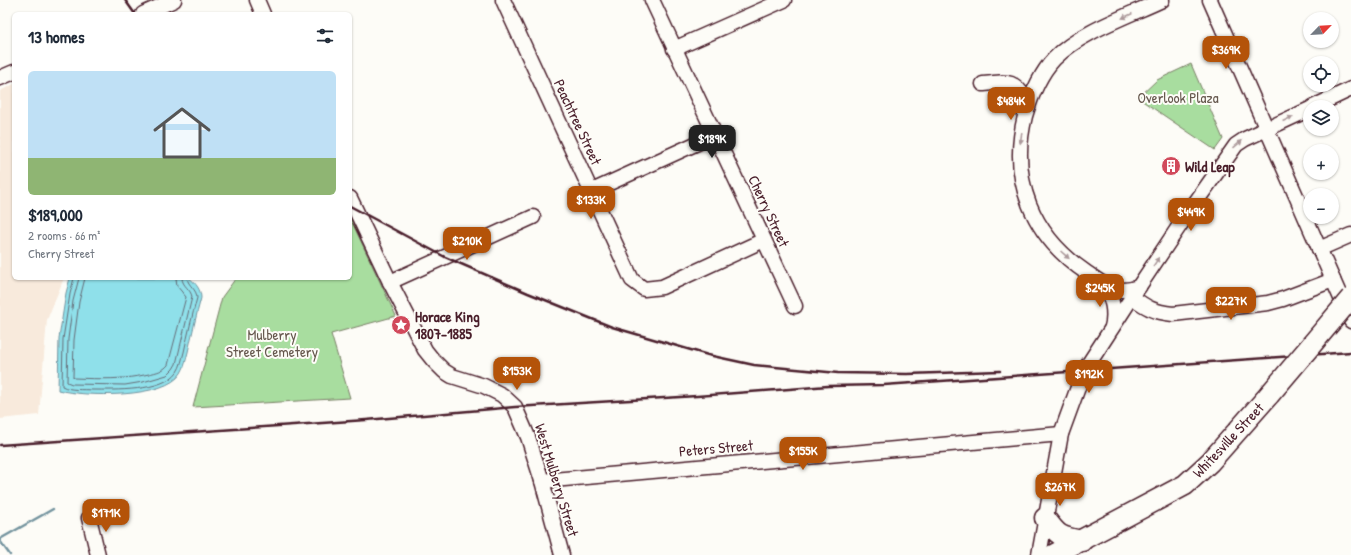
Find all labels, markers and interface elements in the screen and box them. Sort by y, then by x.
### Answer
north arrow [1303,12,1339,48]
map controls [1303,12,1339,224]
one-way arrow [1121,13,1132,19]
text: 13 homes [28,25,85,48]
icon: filters [314,25,336,47]
pin: $369K [1198,36,1254,70]
text: $369K [1211,40,1241,58]
button: locate [1303,56,1339,92]
street label: Peachtree Street [549,76,607,169]
pin: $484K [983,87,1039,121]
park label: Overlook Plaza [1137,87,1219,108]
text: $484K [997,91,1025,109]
icon: home [146,97,218,169]
button: layers [1303,100,1339,136]
one-way arrow [1283,115,1295,121]
pin: $189K [684,125,740,159]
text: $189K [698,129,726,147]
one-way arrow [1018,132,1024,145]
one-way arrow [1233,140,1243,149]
button: + [1303,144,1339,180]
building icon: Wild Leap [1160,155,1182,177]
place label: Wild Leap [1185,156,1235,178]
street label: Cherry Street [743,172,795,251]
pin: $133K [563,186,619,220]
button: − [1303,188,1339,224]
text: $133K [576,190,606,208]
pin: $449K [1163,198,1219,232]
text: $449K [1177,202,1205,220]
text: $189,000 [28,203,83,226]
text: 2 rooms · 66 m² [28,226,100,244]
pin: $210K [439,227,495,261]
text: $210K [452,231,482,249]
text: Cherry Street [28,244,95,262]
one-way arrow [1060,251,1070,260]
one-way arrow [1152,257,1160,267]
pin: $245K [1072,274,1128,308]
text: $245K [1085,278,1115,296]
pin: $227K [1203,287,1259,321]
text: $227K [1215,291,1247,309]
place label: Horace King 1807-1885 [415,306,480,344]
place icon: Horace King 1807-1885 [390,314,412,336]
park label: Mulberry Street Cemetery [226,324,318,362]
pin: $153K [489,357,545,391]
pin: $192K [1061,360,1117,394]
text: $153K [502,361,532,379]
text: $192K [1075,364,1103,382]
street label: Whitesville Street [1188,397,1269,482]
street label: West Mulberry Street [530,421,584,540]
street label: Peters Street [678,434,755,462]
pin: $155K [775,437,831,471]
text: $155K [788,441,818,459]
pin: $267K [1032,473,1088,507]
text: $267K [1044,477,1076,495]
pin: $171K [78,499,134,533]
text: $171K [91,503,121,521]

